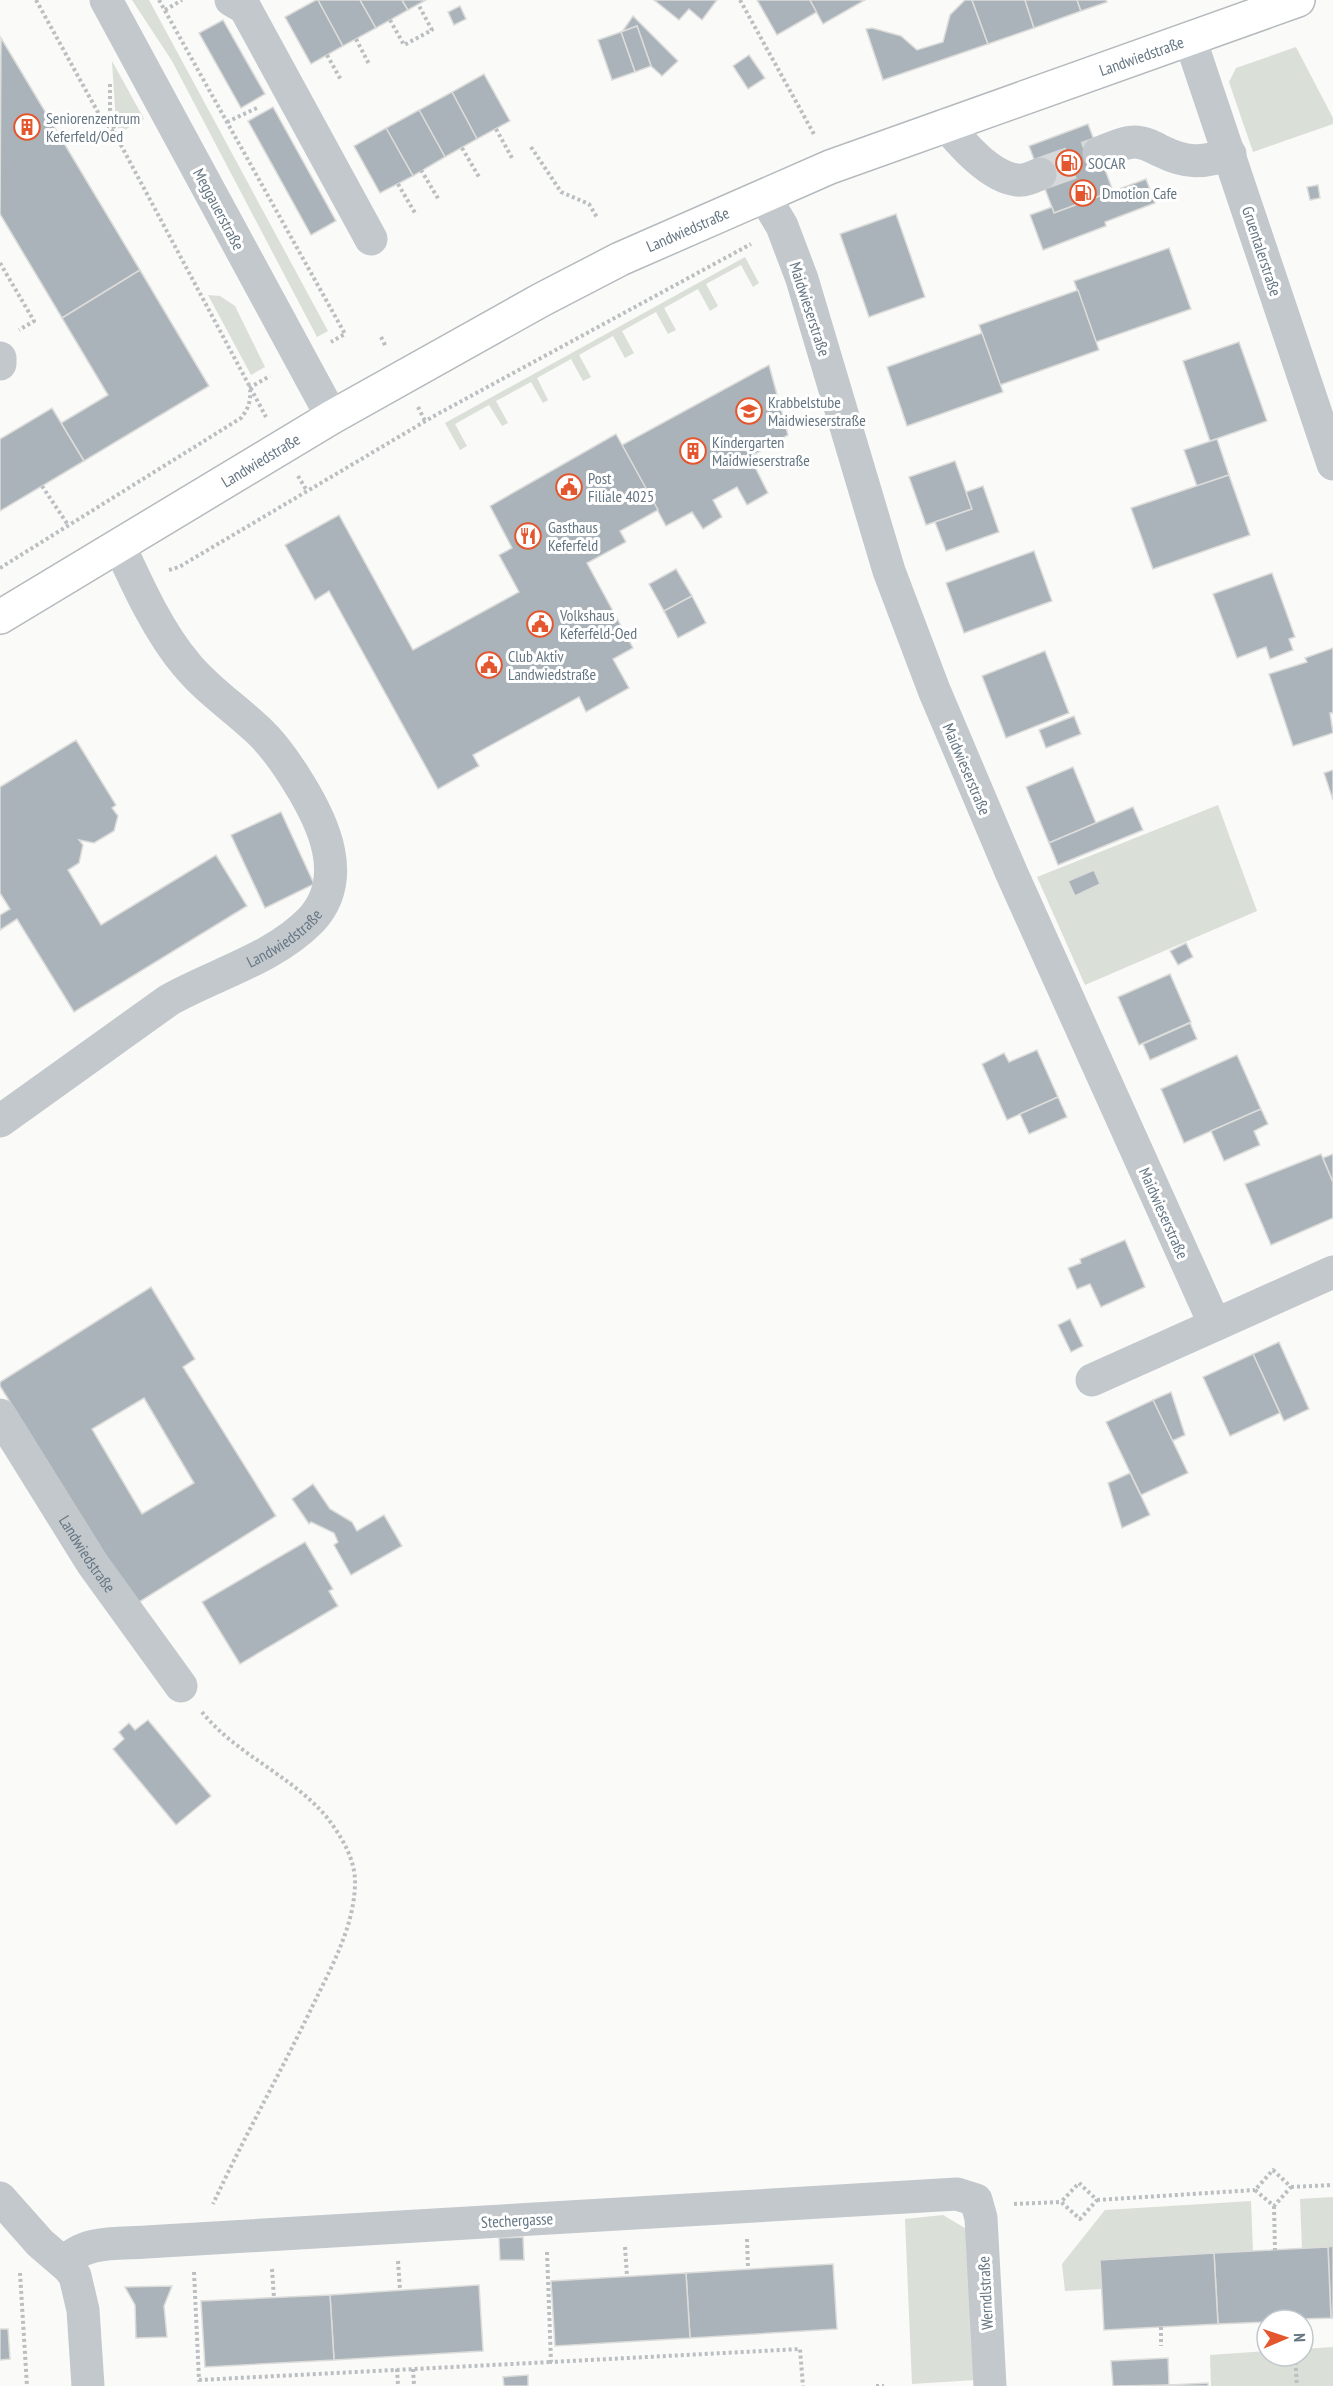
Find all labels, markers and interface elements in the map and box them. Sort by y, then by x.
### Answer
street label: Landwiedstraße [1096,32,1186,80]
place label: Seniorenzentrum Keferfeld/Oed [46,108,140,146]
building icon: Seniorenzentrum Keferfeld/Oed [12,112,42,142]
fuel station icon: SOCAR [1054,148,1084,178]
place label: SOCAR [1088,153,1126,173]
street label: Meggauerstraße [189,165,249,253]
fuel station icon: Dmotion Cafe [1068,178,1098,208]
place label: Dmotion Cafe [1102,183,1177,203]
street label: Landwiedstraße [643,202,732,256]
street label: Gruentalerstraße [1238,204,1286,298]
street label: Maidwieserstraße [785,259,835,359]
place label: Krabbelstube Maidwieserstraße [768,392,866,430]
school or university icon: Krabbelstube Maidwieserstraße [734,396,764,426]
street label: Landwiedstraße [217,429,303,491]
place label: Kindergarten Maidwieserstraße [712,432,810,470]
building icon: Kindergarten Maidwieserstraße [678,436,708,466]
place label: Post Filiale 4025 [588,468,654,506]
public building icon: Post Filiale 4025 [554,472,584,502]
place label: Gasthaus Keferfeld [548,517,598,555]
restaurant icon: Gasthaus Keferfeld [513,521,543,551]
place label: Volkshaus Keferfeld-Oed [559,605,637,643]
public building icon: Volkshaus Keferfeld-Oed [525,609,555,639]
place label: Club Aktiv Landwiedstraße [508,646,596,684]
public building icon: Club Aktiv Landwiedstraße [474,650,504,680]
street label: Maidwieserstraße [939,720,995,818]
street label: Landwiedstraße [243,905,326,972]
street label: Maidwieserstraße [1135,1164,1193,1262]
street label: Landwiedstraße [55,1511,120,1596]
street label: Stechergasse [480,2208,554,2232]
street label: Werndlstraße [973,2256,997,2330]
north arrow [1255,2308,1315,2368]
text: N [1290,2333,1310,2342]

